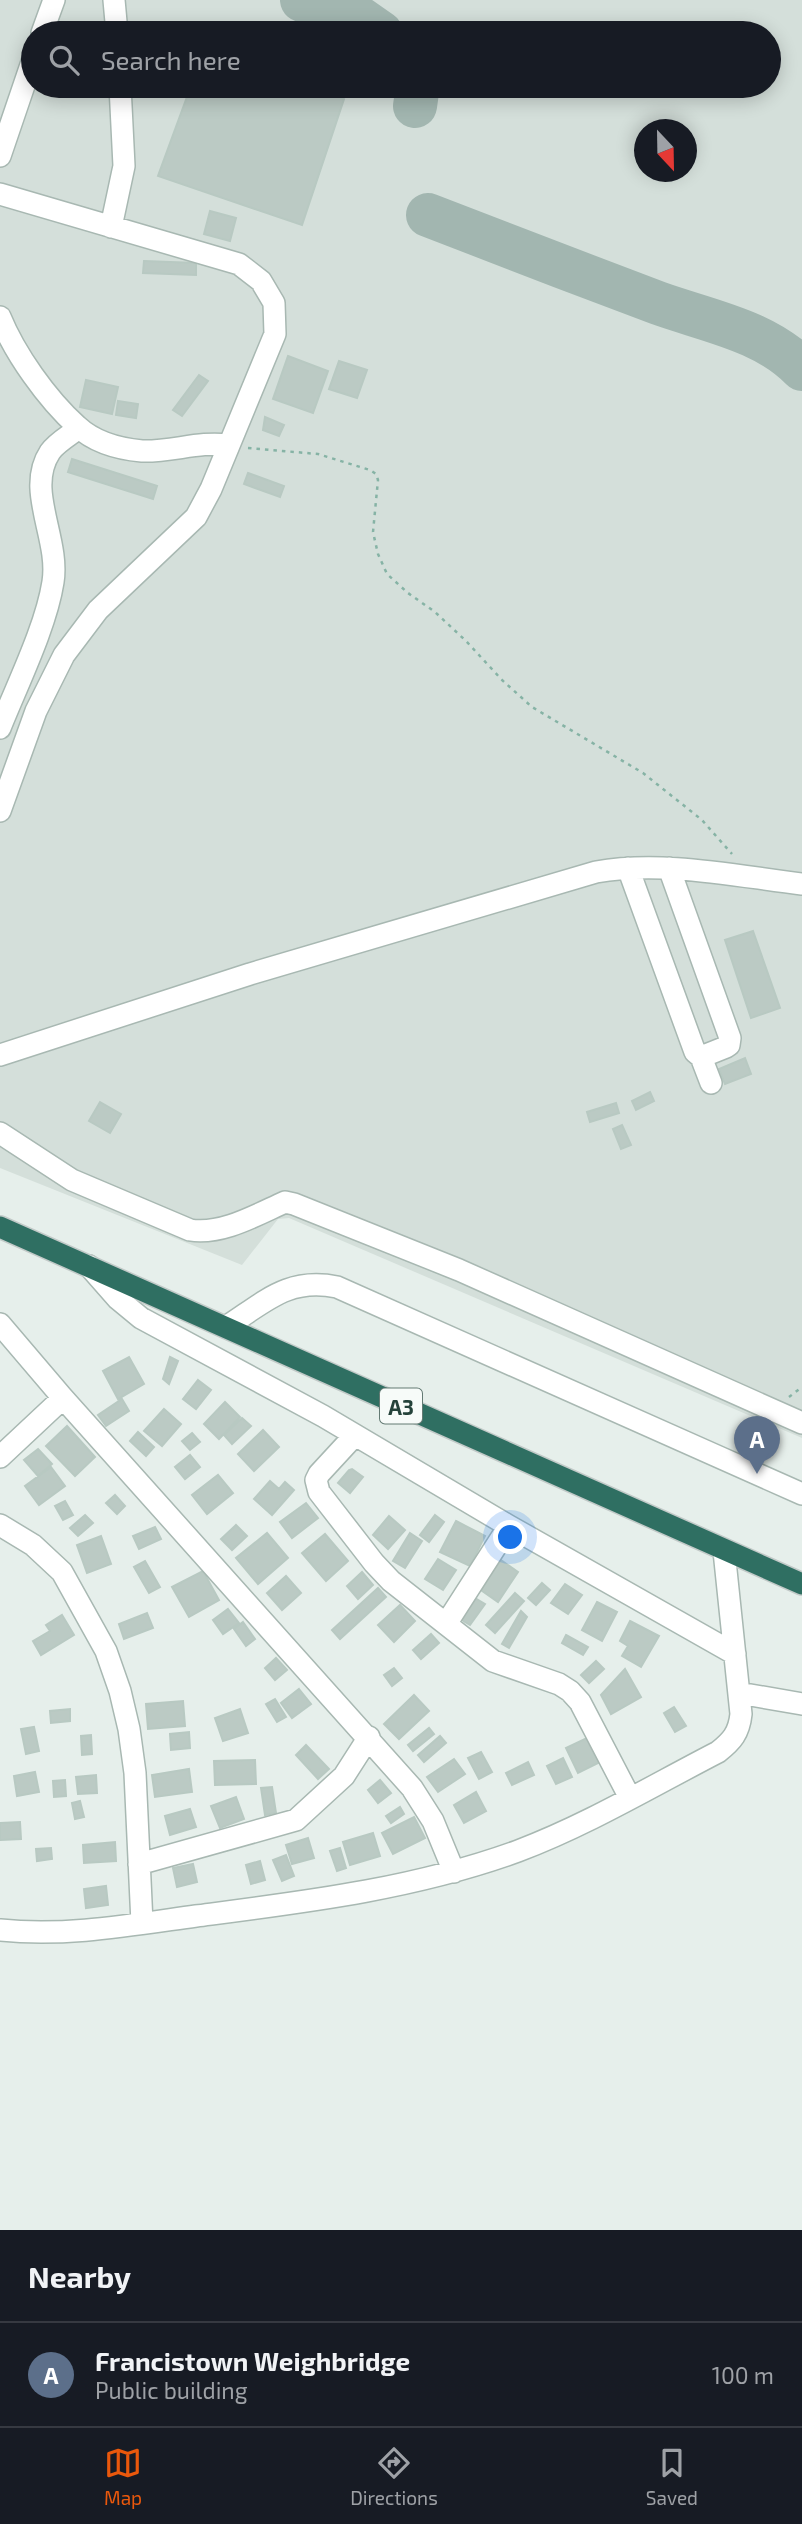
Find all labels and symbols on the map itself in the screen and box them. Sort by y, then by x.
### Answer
north arrow [634,119,697,182]
road number: A3 [380,1388,422,1424]
pin: A [734,1416,780,1474]
your location [493,1520,527,1554]

